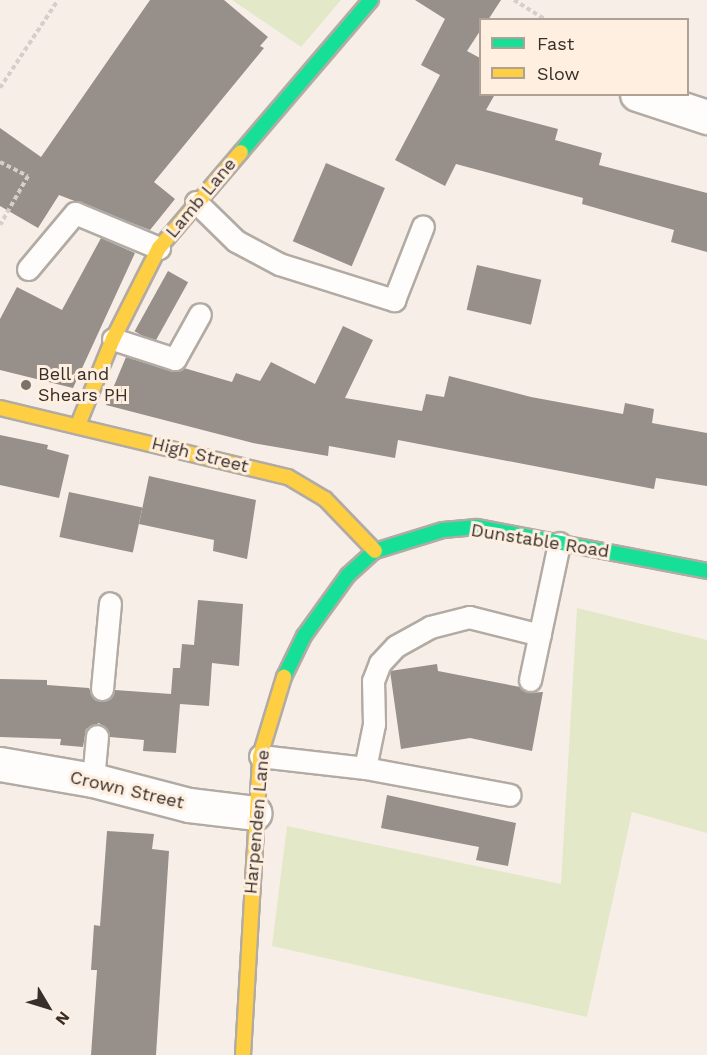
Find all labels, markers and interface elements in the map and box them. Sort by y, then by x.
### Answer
legend [479,18,689,96]
text: Fast [537,33,574,54]
text: Slow [537,63,580,84]
street label: Lamb Lane [161,154,241,242]
place label: Bell and Shears PH [38,364,128,406]
marker: Bell and Shears PH [19,378,33,392]
street label: High Street [149,433,251,477]
street label: Dunstable Road [469,519,611,563]
street label: Harpenden Lane [240,749,274,895]
street label: Crown Street [68,766,186,814]
north arrow [18,977,78,1037]
text: N [51,1008,74,1029]

